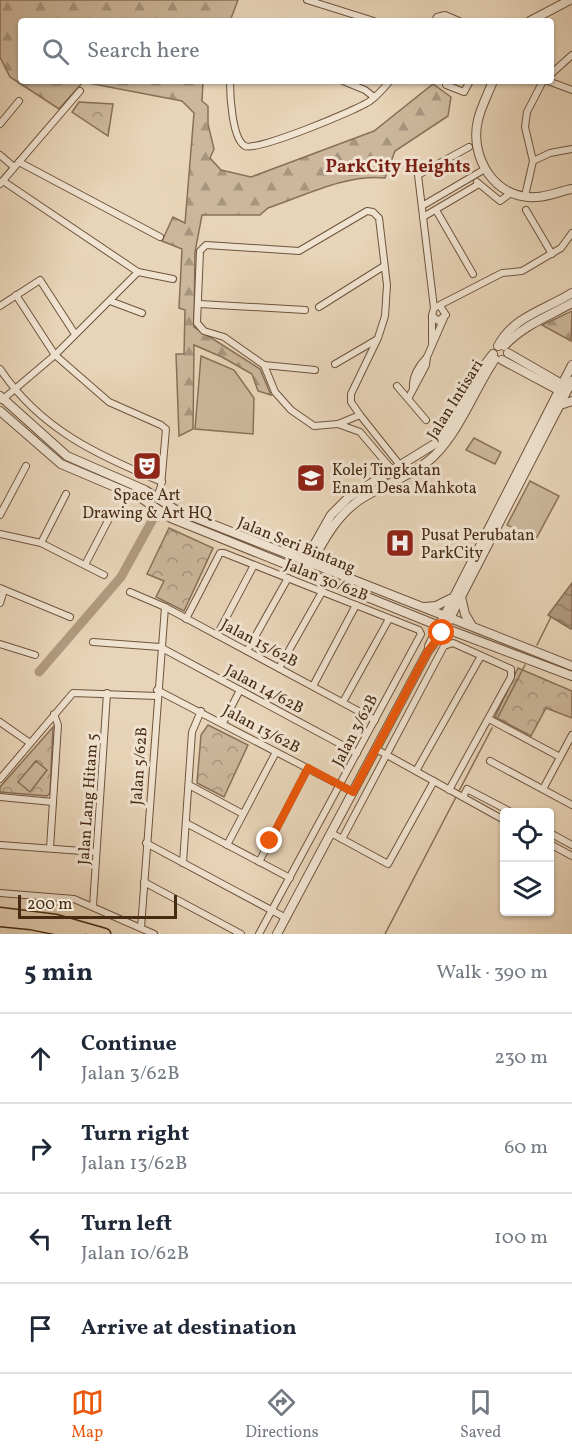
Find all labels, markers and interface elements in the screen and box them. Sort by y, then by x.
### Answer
search box [18,18,554,84]
icon: search [39,35,72,68]
text: Search here [87,36,200,67]
district label: ParkCity Heights [325,155,471,180]
street label: Jalan Intisari [422,356,489,444]
theatre icon: Space Art Drawing & Art HQ [131,450,163,482]
place label: Kolej Tingkatan Enam Desa Mahkota [332,460,477,500]
school or university icon: Kolej Tingkatan Enam Desa Mahkota [295,462,327,494]
place label: Space Art Drawing & Art HQ [82,485,213,525]
street label: Jalan Seri Bintang [234,512,359,580]
place label: Pusat Perubatan ParkCity [421,525,535,565]
hospital icon: Pusat Perubatan ParkCity [384,527,416,559]
street label: Jalan 30/62B [281,554,371,608]
street label: Jalan 15/62B [217,614,302,673]
route start [428,619,454,645]
street label: Jalan 14/62B [221,660,307,720]
street label: Jalan 3/62B [328,691,384,771]
street label: Jalan 13/62B [218,700,304,759]
street label: Jalan 5/62B [126,726,154,806]
street label: Jalan Lang Hitam 5 [73,732,105,866]
map controls [500,808,554,916]
button: locate [500,808,554,862]
route end [256,827,282,853]
button: layers [500,862,554,916]
scale bar [18,892,177,920]
text: 200 m [27,894,72,916]
text: 5 min [24,955,93,991]
text: Walk · 390 m [436,959,548,987]
text: Continue [81,1029,177,1060]
icon: ahead [24,1042,57,1075]
text: 230 m [494,1044,548,1072]
text: Jalan 3/62B [81,1060,180,1088]
text: Turn right [81,1119,189,1150]
icon: right [24,1132,57,1165]
text: 60 m [504,1134,548,1162]
text: Jalan 13/62B [81,1150,187,1178]
text: Turn left [81,1209,172,1240]
icon: left [24,1222,57,1255]
text: 100 m [494,1224,548,1252]
text: Jalan 10/62B [81,1240,189,1268]
icon: arrive [24,1312,57,1345]
text: Arrive at destination [81,1313,297,1344]
tab: Map [71,1386,104,1444]
tab: Directions [245,1386,319,1444]
tab: Saved [460,1386,501,1444]

